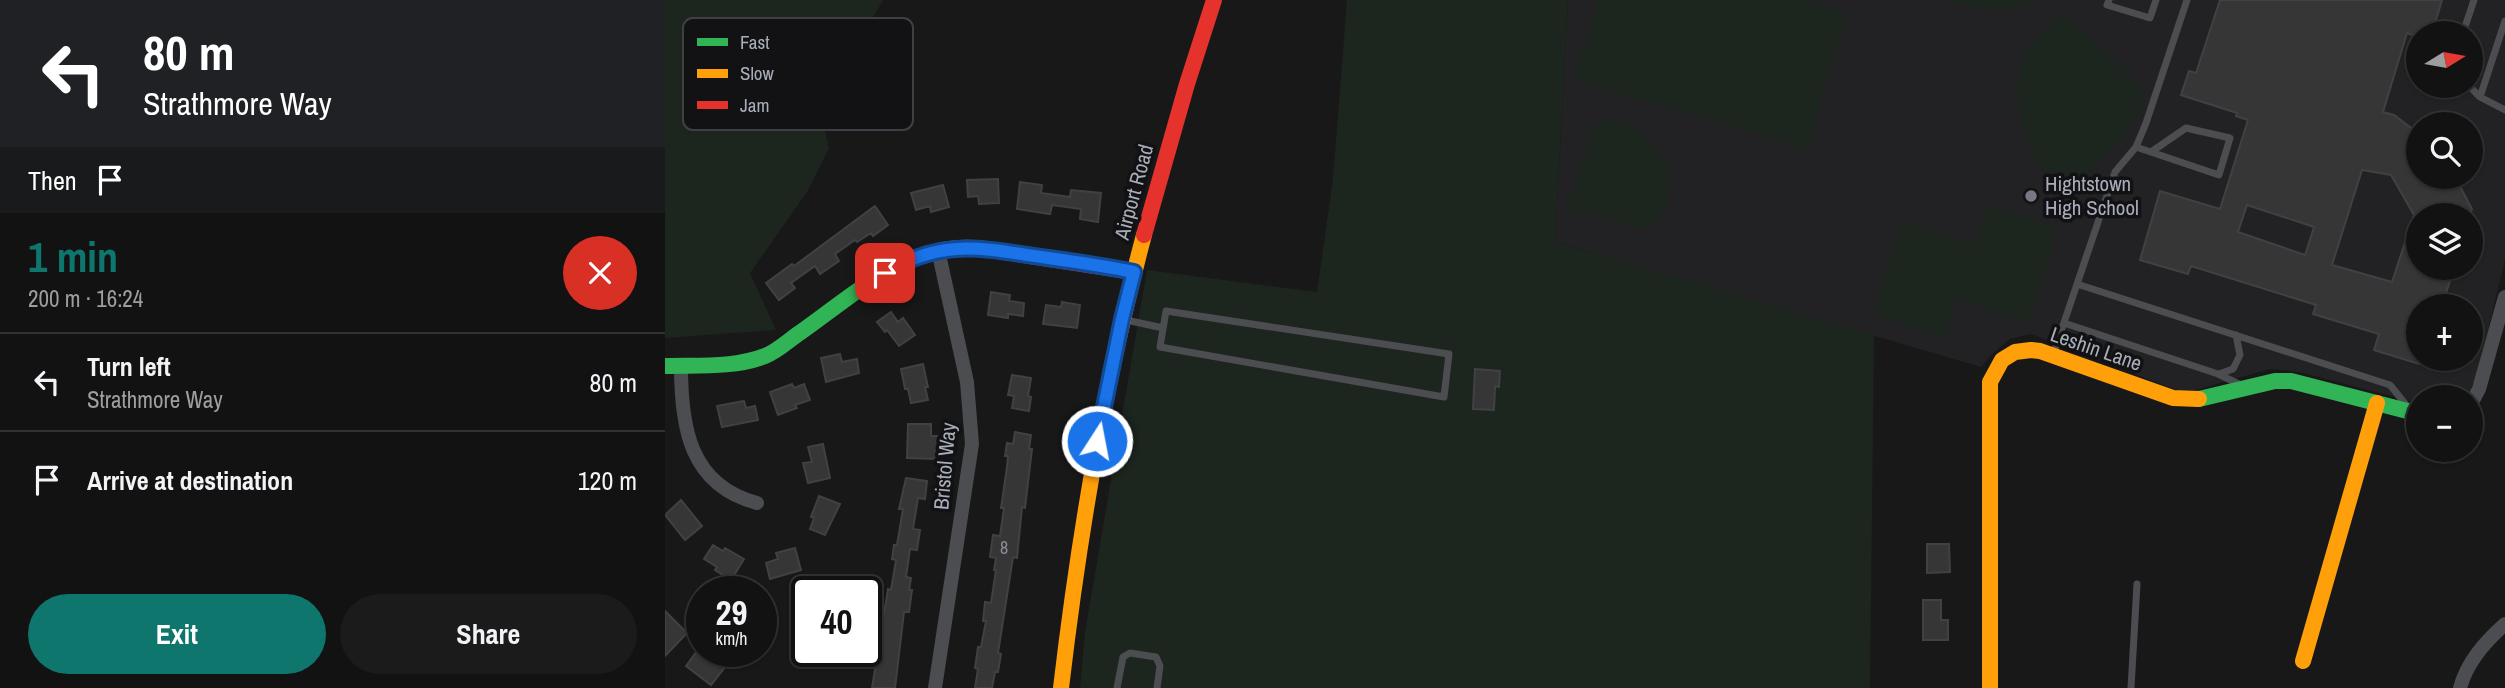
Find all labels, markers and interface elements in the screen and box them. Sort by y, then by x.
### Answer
legend [683,18,913,130]
text: 80 m [143,19,235,85]
north arrow [2406,21,2483,98]
map controls [2406,21,2483,462]
icon: left [28,28,119,119]
text: Fast [740,29,770,55]
text: Slow [740,60,775,86]
text: Strathmore Way [143,82,332,125]
text: Jam [740,92,769,118]
button: search [2406,112,2483,189]
street label: Airport Road [1107,141,1160,244]
icon: arrive [91,161,129,199]
text: Then [28,163,77,198]
place label: Hightstown High School [2045,169,2139,222]
marker: Hightstown High School [2023,188,2039,204]
button: layers [2406,203,2483,280]
text: 1 min [28,229,118,285]
button: close [563,236,637,310]
pin [855,243,915,303]
icon: arrive [866,254,904,292]
text: 200 m · 16:24 [28,283,143,314]
button: + [2406,294,2483,371]
street label: Leshin Lane [2047,319,2146,378]
text: Turn left [87,349,171,384]
icon: left [28,363,66,401]
text: 80 m [590,365,637,400]
text: Strathmore Way [87,384,223,415]
button: − [2406,385,2483,462]
position arrow [1060,404,1134,478]
street label: Bristol Way [926,421,963,511]
icon: arrive [28,461,66,499]
text: Arrive at destination [87,463,293,498]
text: 120 m [578,463,637,498]
house number: 8 [1000,535,1008,560]
speed limit sign: 40 [791,576,882,667]
text: 29 [716,589,747,636]
button: Exit [28,594,326,674]
button: Share [340,594,637,674]
text: km/h [716,626,748,651]

